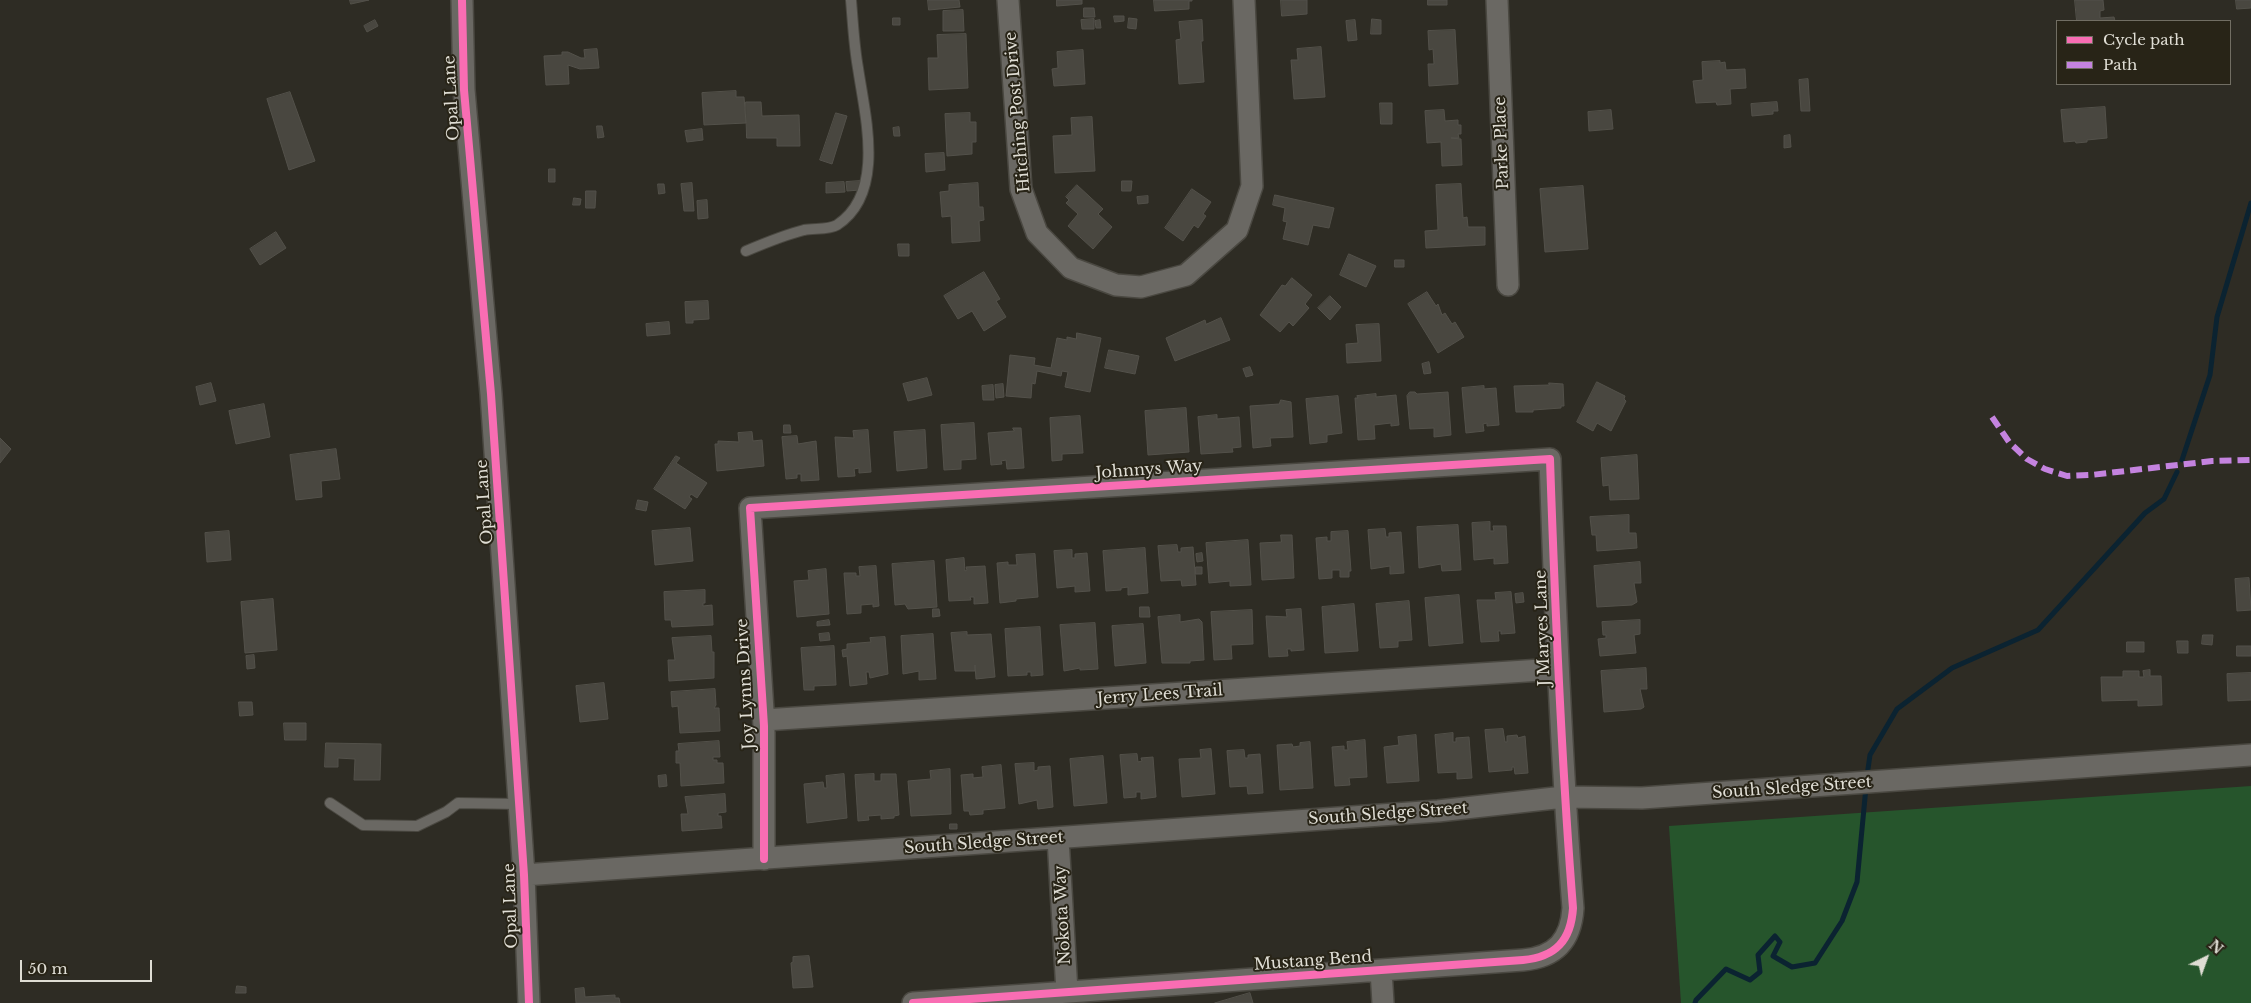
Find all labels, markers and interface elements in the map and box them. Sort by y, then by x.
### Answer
legend [2056,20,2231,85]
text: Cycle path [2103,30,2185,49]
street label: Hitching Post Drive [1001,31,1035,193]
street label: Opal Lane [440,55,464,141]
text: Path [2103,55,2137,74]
street label: Parke Place [1491,96,1513,190]
street label: Johnnys Way [1095,457,1203,483]
street label: Opal Lane [472,459,498,545]
street label: J Maryes Lane [1531,569,1555,687]
street label: Joy Lynns Drive [733,618,759,750]
street label: Jerry Lees Trail [1097,681,1223,709]
street label: South Sledge Street [1712,773,1872,803]
street label: South Sledge Street [1308,799,1468,829]
street label: South Sledge Street [904,828,1064,858]
street label: Opal Lane [500,863,522,949]
street label: Nokota Way [1051,865,1075,965]
north arrow [2181,933,2231,983]
text: N [2205,936,2227,958]
street label: Mustang Bend [1253,947,1373,975]
scale bar [22,950,155,982]
text: 50 m [28,959,68,978]

